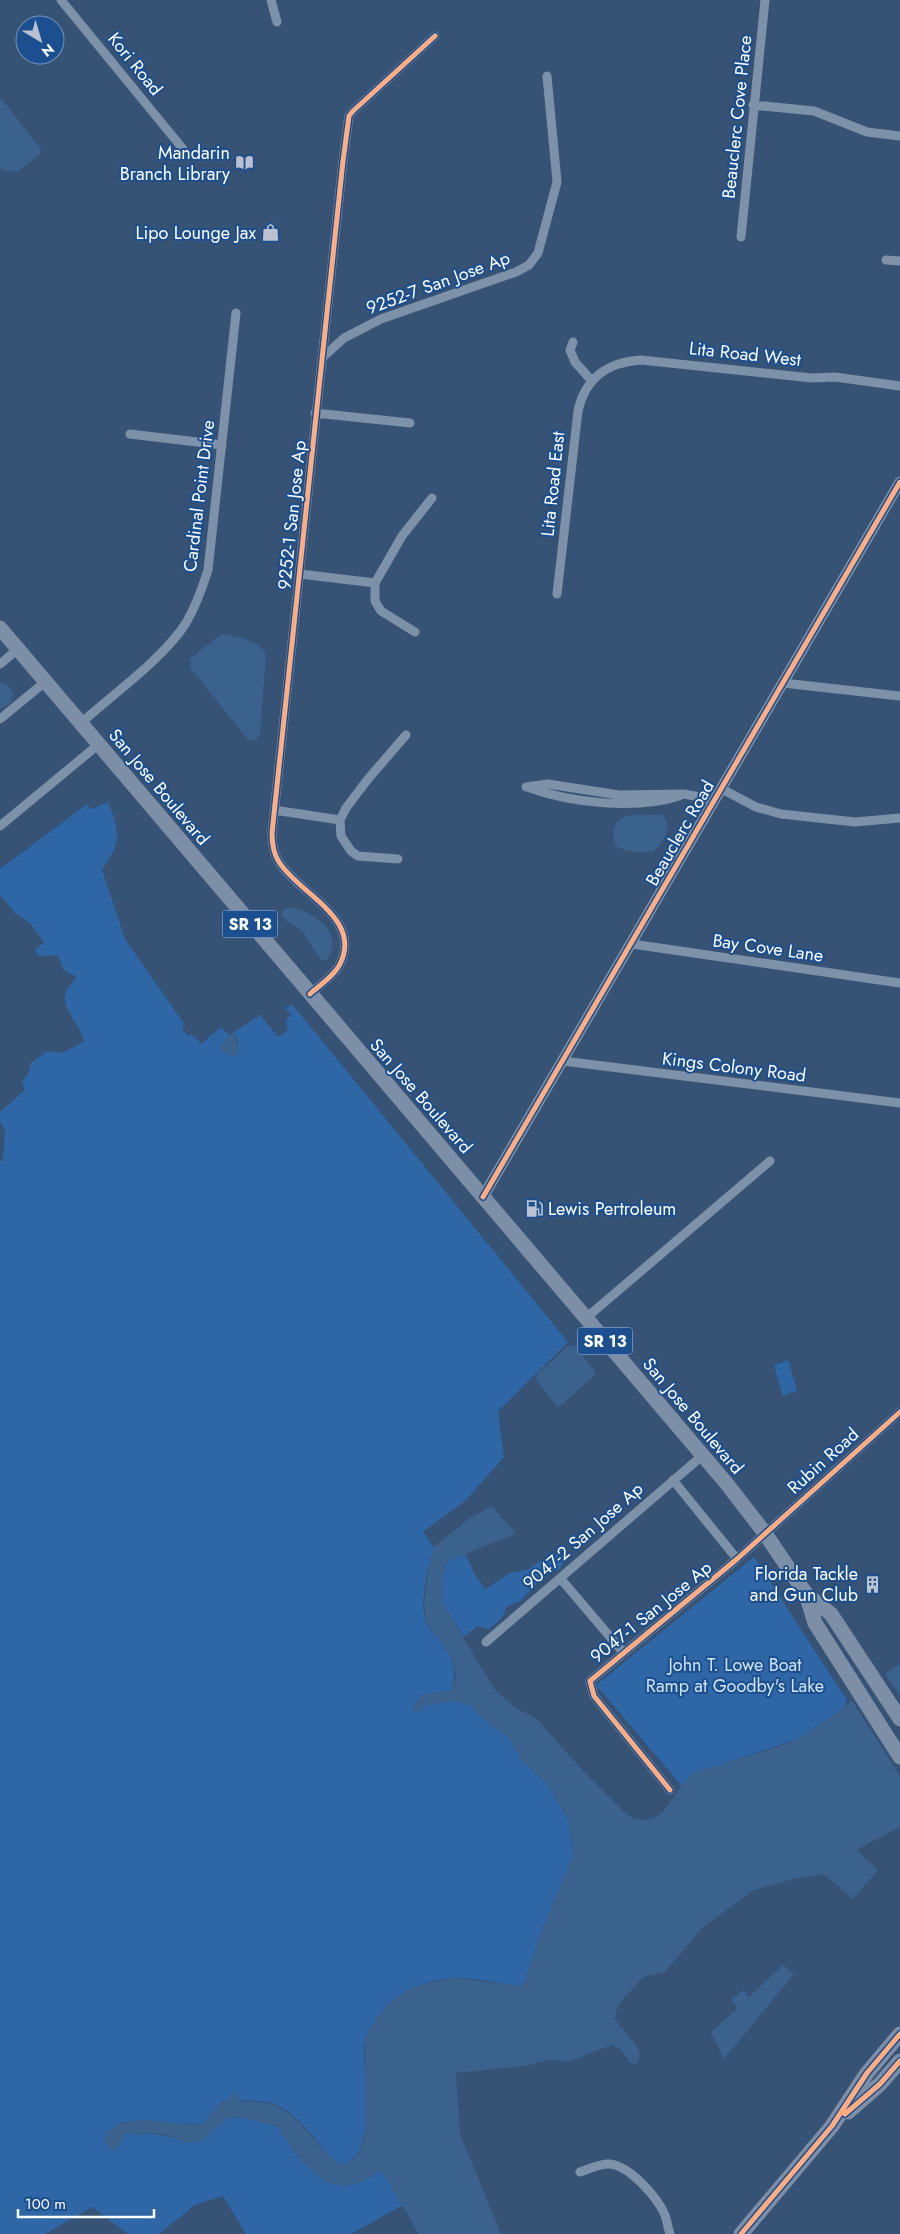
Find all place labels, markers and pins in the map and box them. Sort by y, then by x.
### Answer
place label: Mandarin Branch Library [120,140,230,187]
library icon: Mandarin Branch Library [234,153,254,173]
place label: Lipo Lounge Jax [135,220,256,246]
shop icon: Lipo Lounge Jax [260,223,280,243]
place label: Lewis Pertroleum [548,1196,676,1222]
fuel station icon: Lewis Pertroleum [524,1199,544,1219]
place label: Florida Tackle and Gun Club [750,1561,858,1608]
building icon: Florida Tackle and Gun Club [862,1574,882,1594]

